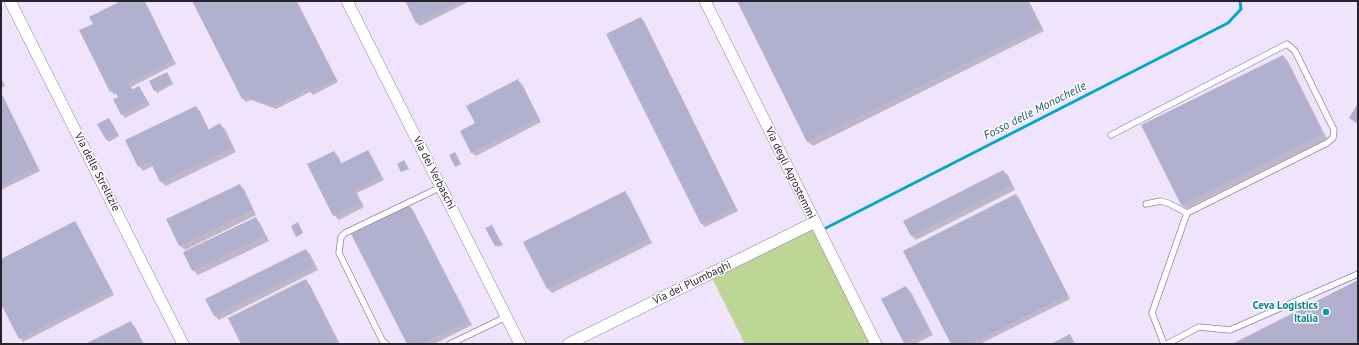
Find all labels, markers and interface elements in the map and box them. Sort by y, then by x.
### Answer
water label: Fosso delle Monachelle [981,79,1089,143]
street label: Via degli Agrostemmi [762,125,818,221]
street label: Via delle Strelitzie [72,131,122,213]
street label: Via dei Verbaschi [410,134,458,212]
street label: Via dei Plumbaghi [651,258,733,308]
place label: Ceva Logistics Italia [1252,299,1318,325]
marker: Ceva Logistics Italia [1321,307,1331,317]

